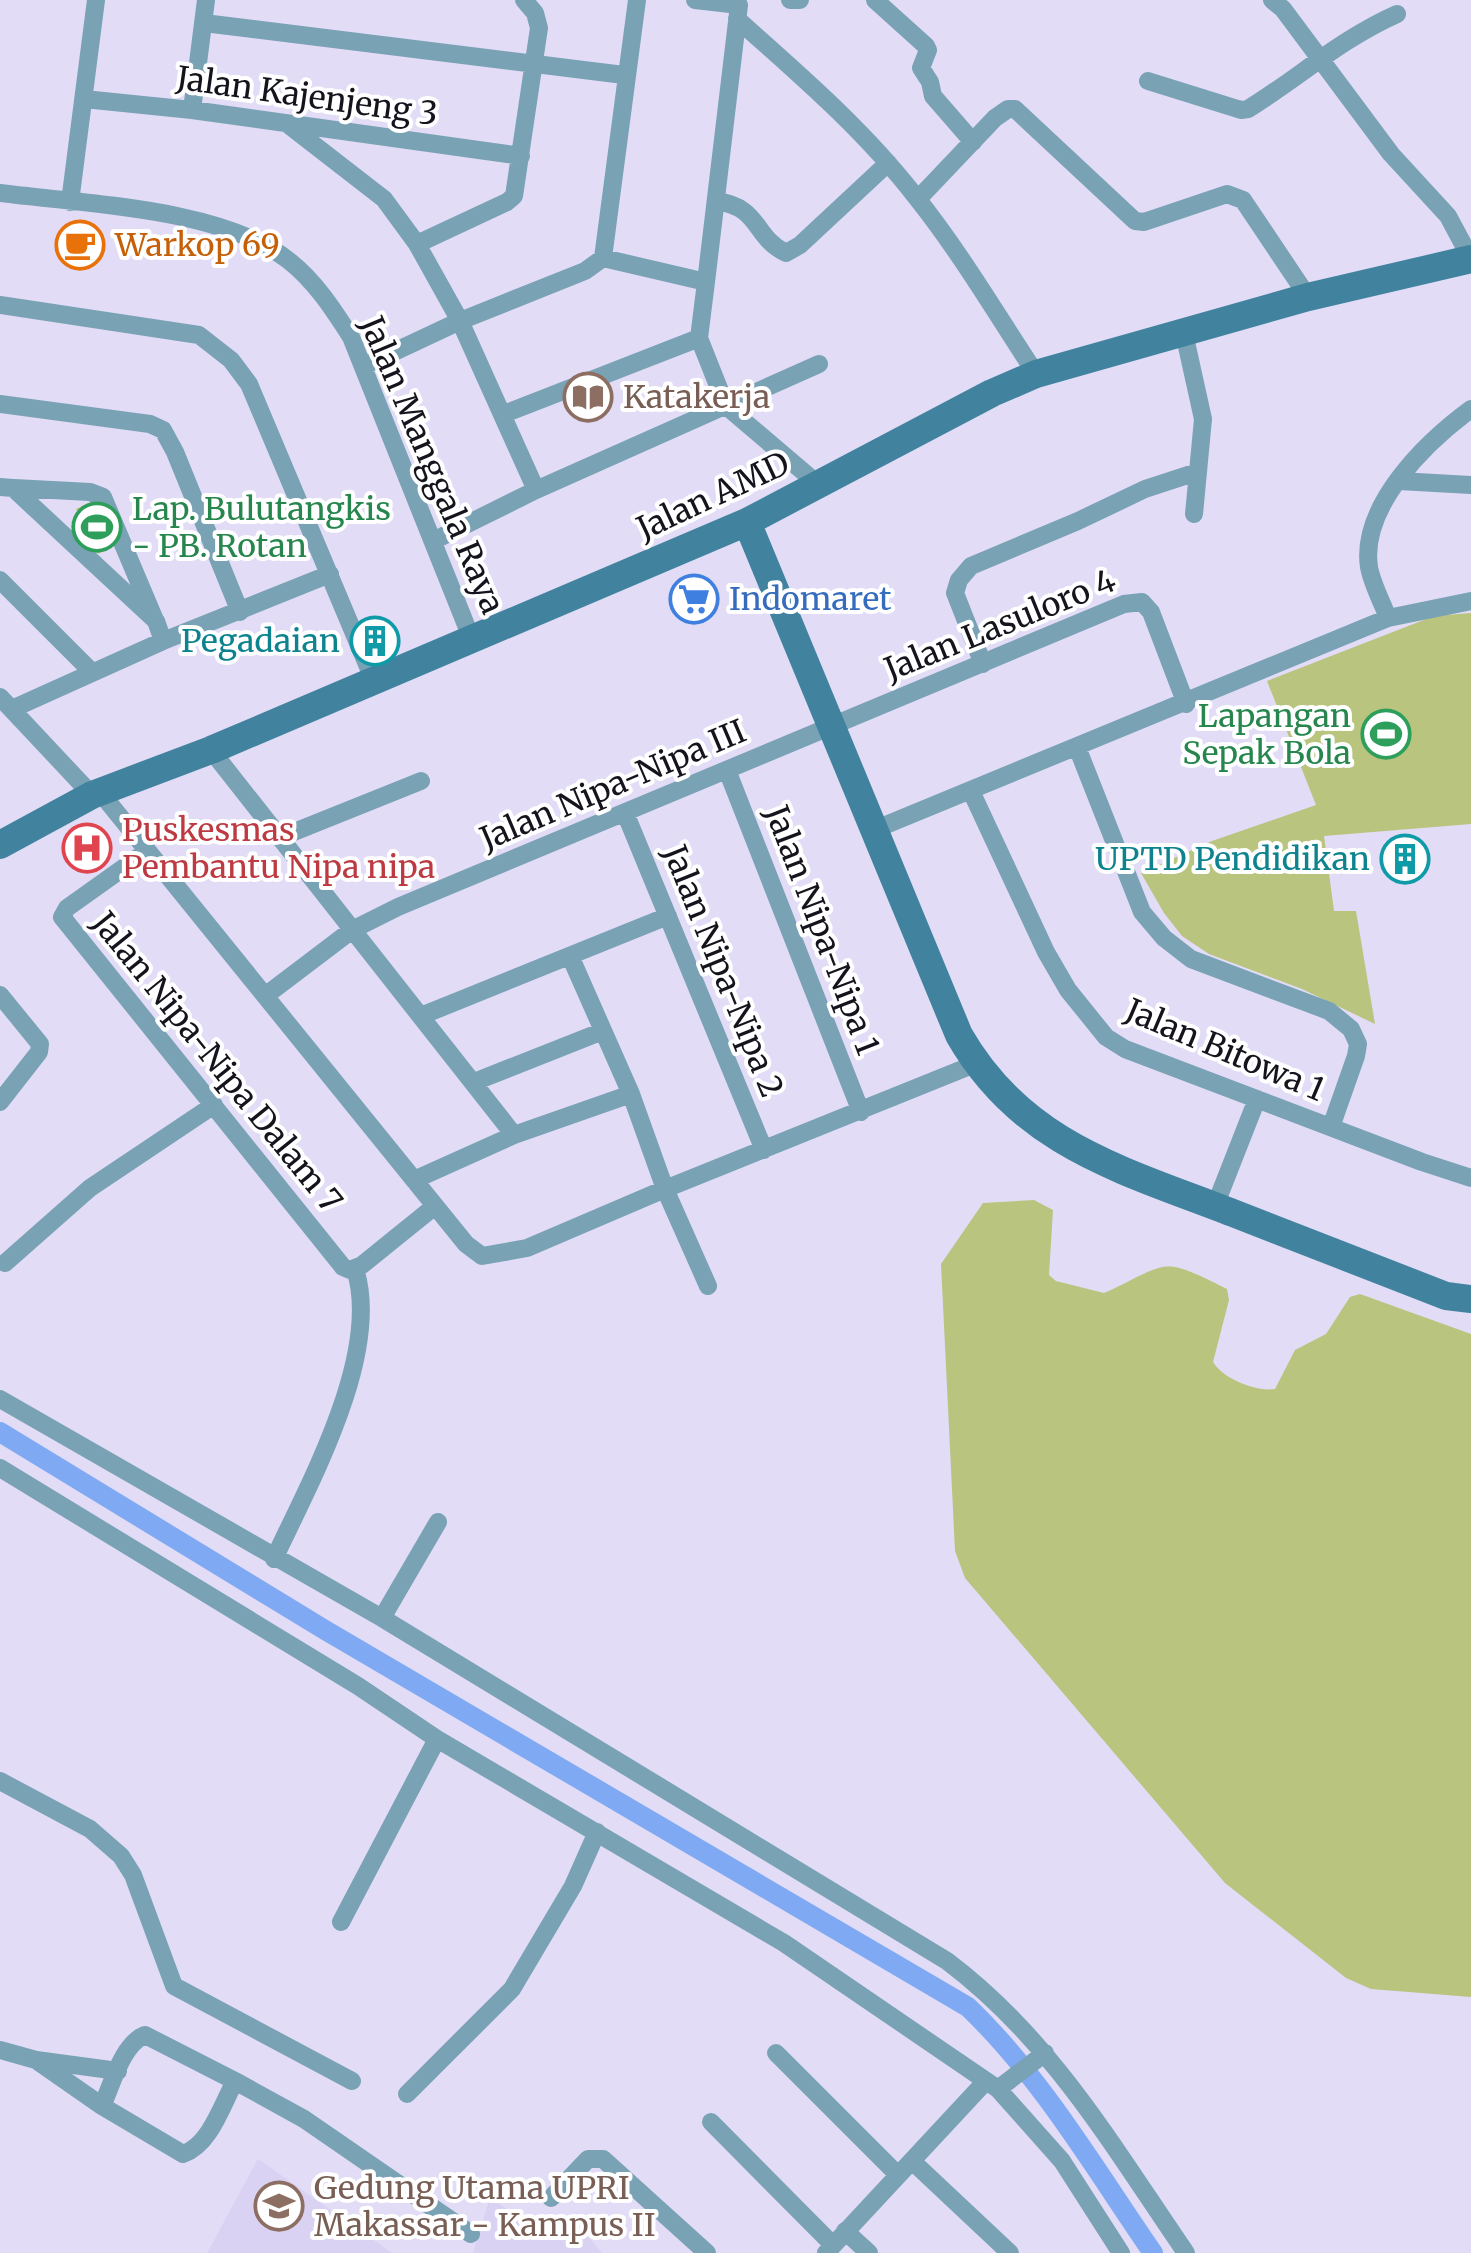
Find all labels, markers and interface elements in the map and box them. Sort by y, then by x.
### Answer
street label: Jalan Kajenjeng 3 [173,58,440,134]
cafe icon: Warkop 69 [54,219,106,271]
place label: Warkop 69 [114,225,280,265]
street label: Jalan Manggala Raya [351,309,513,620]
library icon: Katakerja [562,371,614,423]
place label: Katakerja [623,377,770,417]
street label: Jalan AMD [630,443,796,549]
place label: Lap. Bulutangkis - PB. Rotan [132,489,391,566]
sports icon: Lap. Bulutangkis - PB. Rotan [71,501,123,553]
street label: Jalan Lasuloro 4 [878,560,1122,690]
supermarket icon: Indomaret [668,573,720,625]
place label: Indomaret [729,579,892,619]
building icon: Pegadaian [349,615,401,667]
place label: Pegadaian [181,621,340,661]
place label: Lapangan Sepak Bola [1182,696,1351,773]
sports icon: Lapangan Sepak Bola [1360,708,1412,760]
street label: Jalan Nipa-Nipa III [473,711,752,859]
street label: Jalan Nipa-Nipa 1 [756,799,888,1060]
place label: Puskesmas Pembantu Nipa nipa [122,810,435,887]
hospital icon: Puskesmas Pembantu Nipa nipa [61,822,113,874]
building icon: UPTD Pendidikan [1379,833,1431,885]
street label: Jalan Nipa-Nipa 2 [654,838,792,1103]
place label: UPTD Pendidikan [1095,839,1370,879]
street label: Jalan Nipa-Nipa Dalam 7 [83,903,351,1220]
street label: Jalan Bitowa 1 [1119,990,1330,1110]
place label: Gedung Utama UPRI Makassar - Kampus II [314,2168,656,2245]
school or university icon: Gedung Utama UPRI Makassar - Kampus II [253,2180,305,2232]

